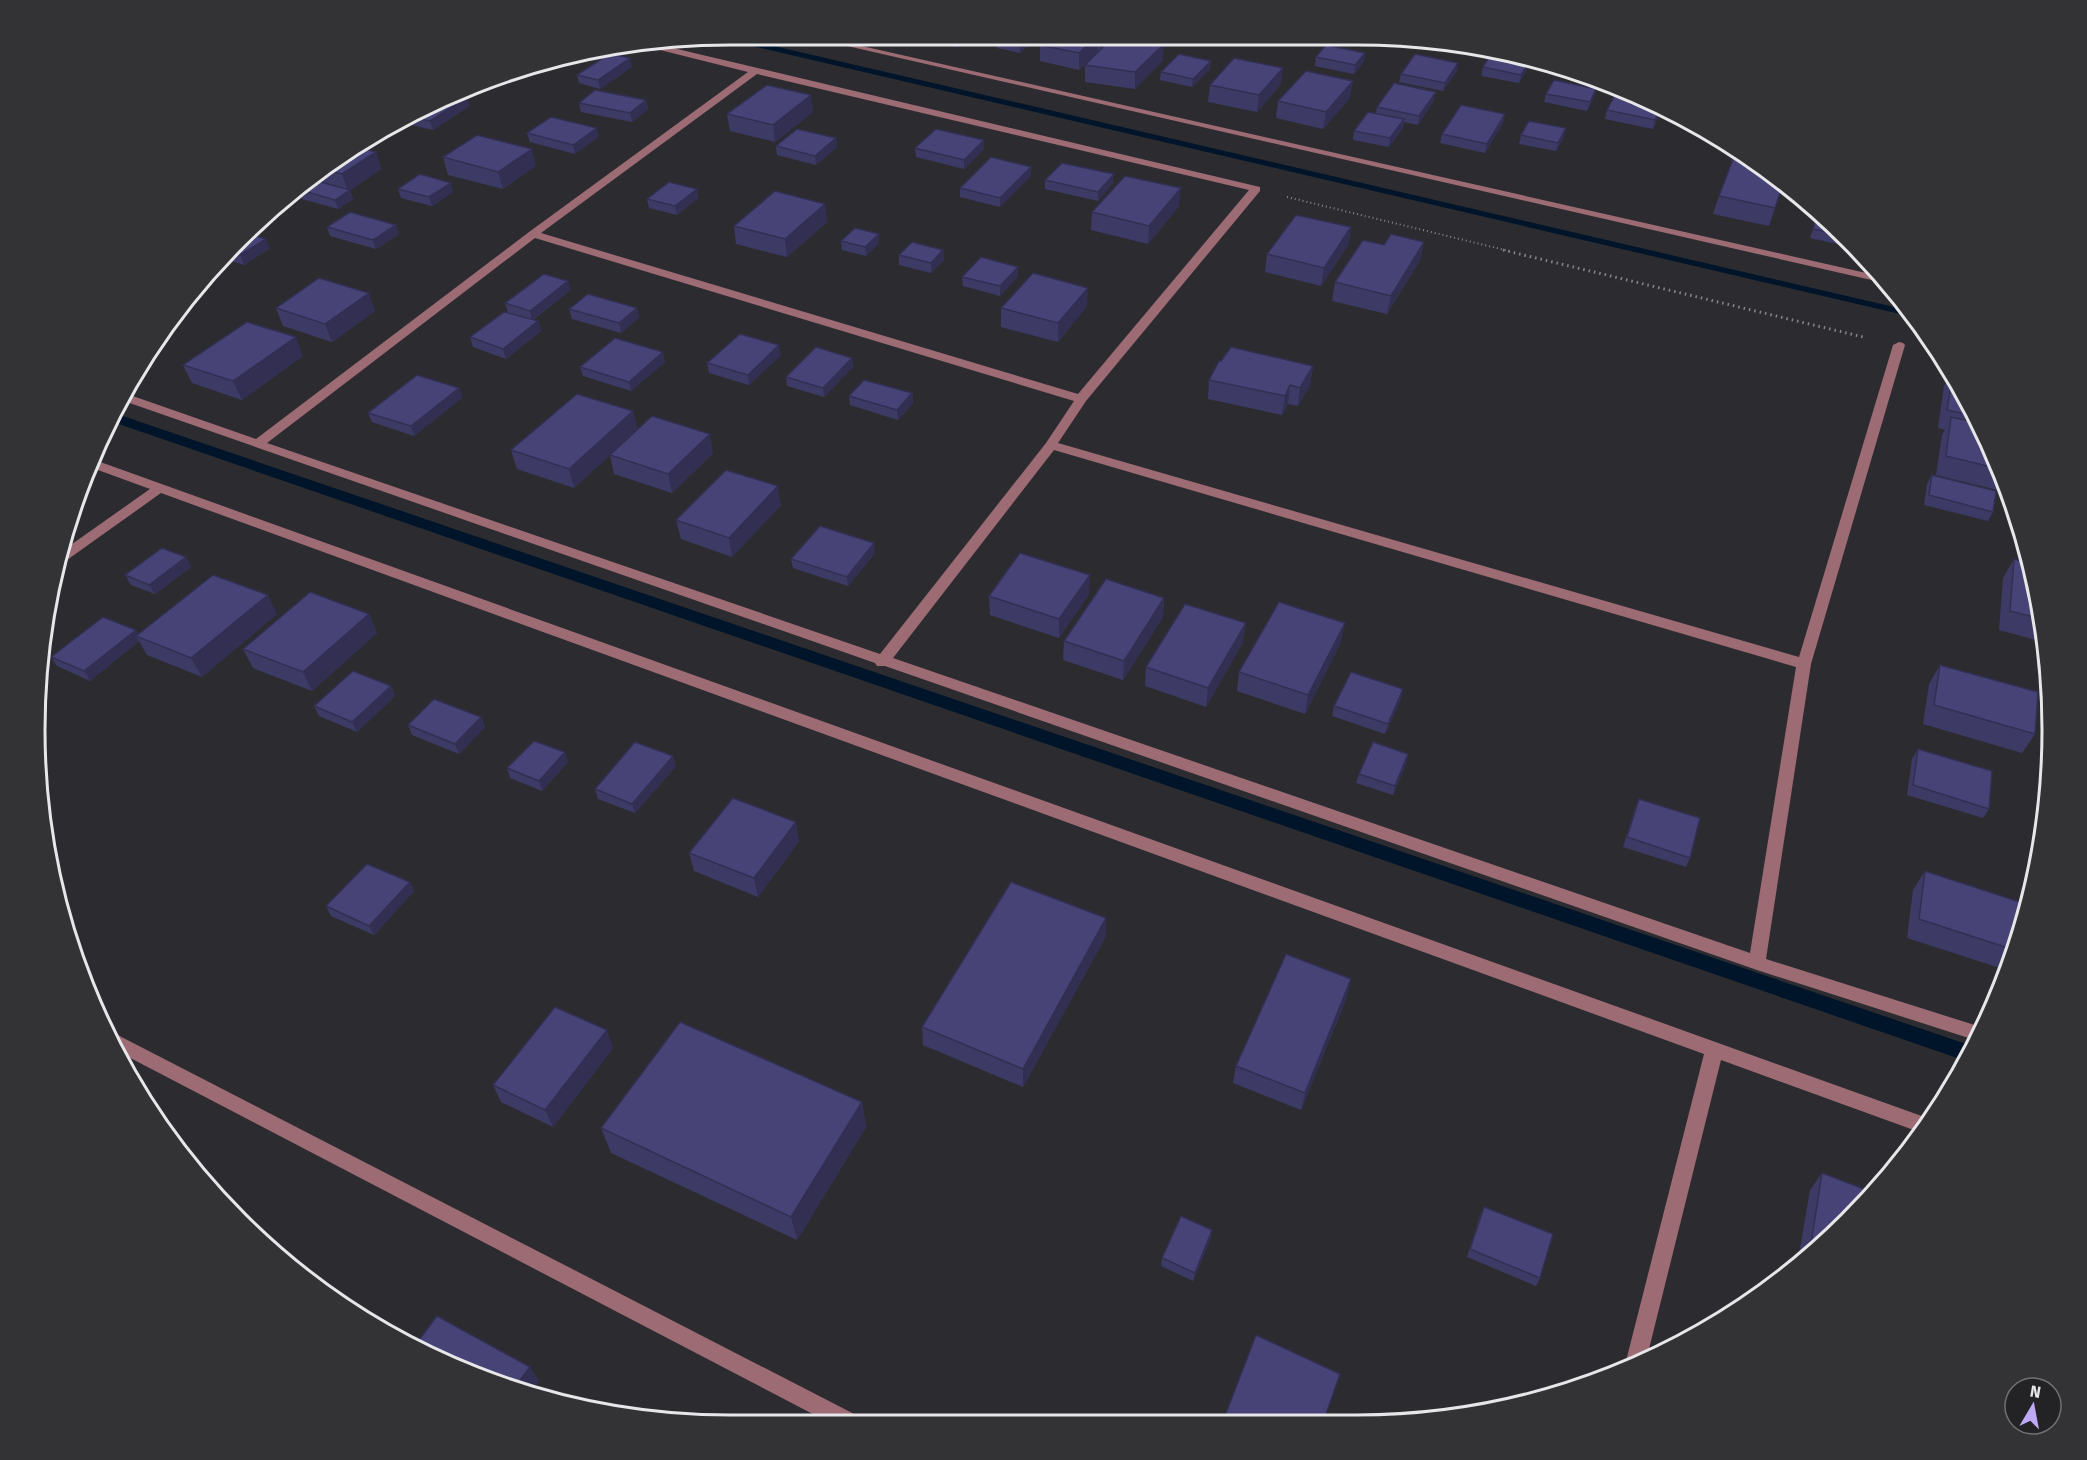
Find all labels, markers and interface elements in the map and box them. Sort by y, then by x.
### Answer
north arrow [2003,1376,2063,1436]
text: N [2029,1381,2042,1402]

